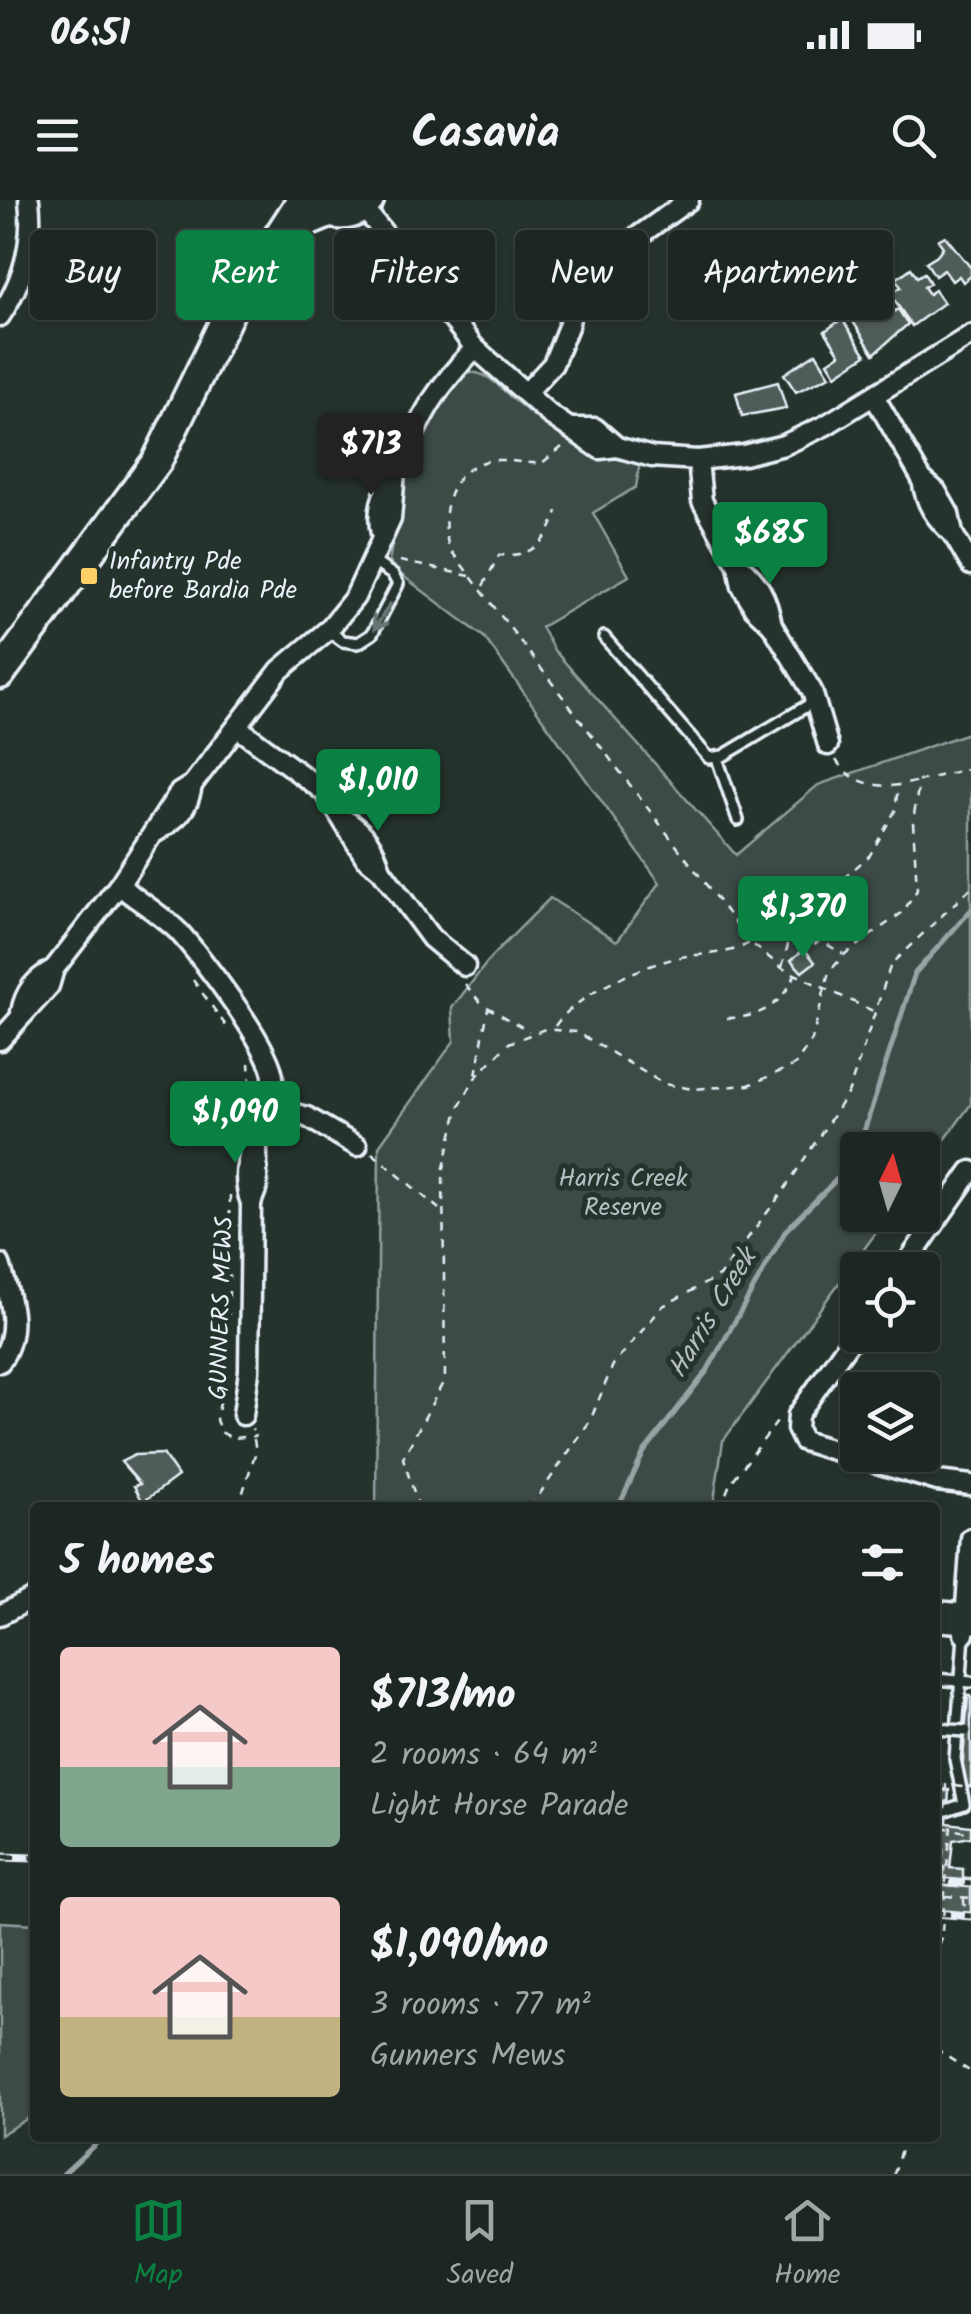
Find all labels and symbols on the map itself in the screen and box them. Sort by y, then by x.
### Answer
pin: $713 [312,413,430,498]
pin: $685 [711,502,829,587]
place label: Infantry Pde before Bardia Pde [109,542,297,611]
marker: Infantry Pde before Bardia Pde [78,565,100,587]
one-way arrow [372,602,392,631]
pin: $1,010 [297,749,459,834]
pin: $1,370 [722,876,884,961]
pin: $1,090 [154,1081,316,1166]
north arrow [840,1132,940,1232]
park label: Harris Creek Reserve [558,1159,688,1228]
street label: GUNNERS MEWS [199,1215,245,1401]
water label: Harris Creek [656,1237,772,1388]

